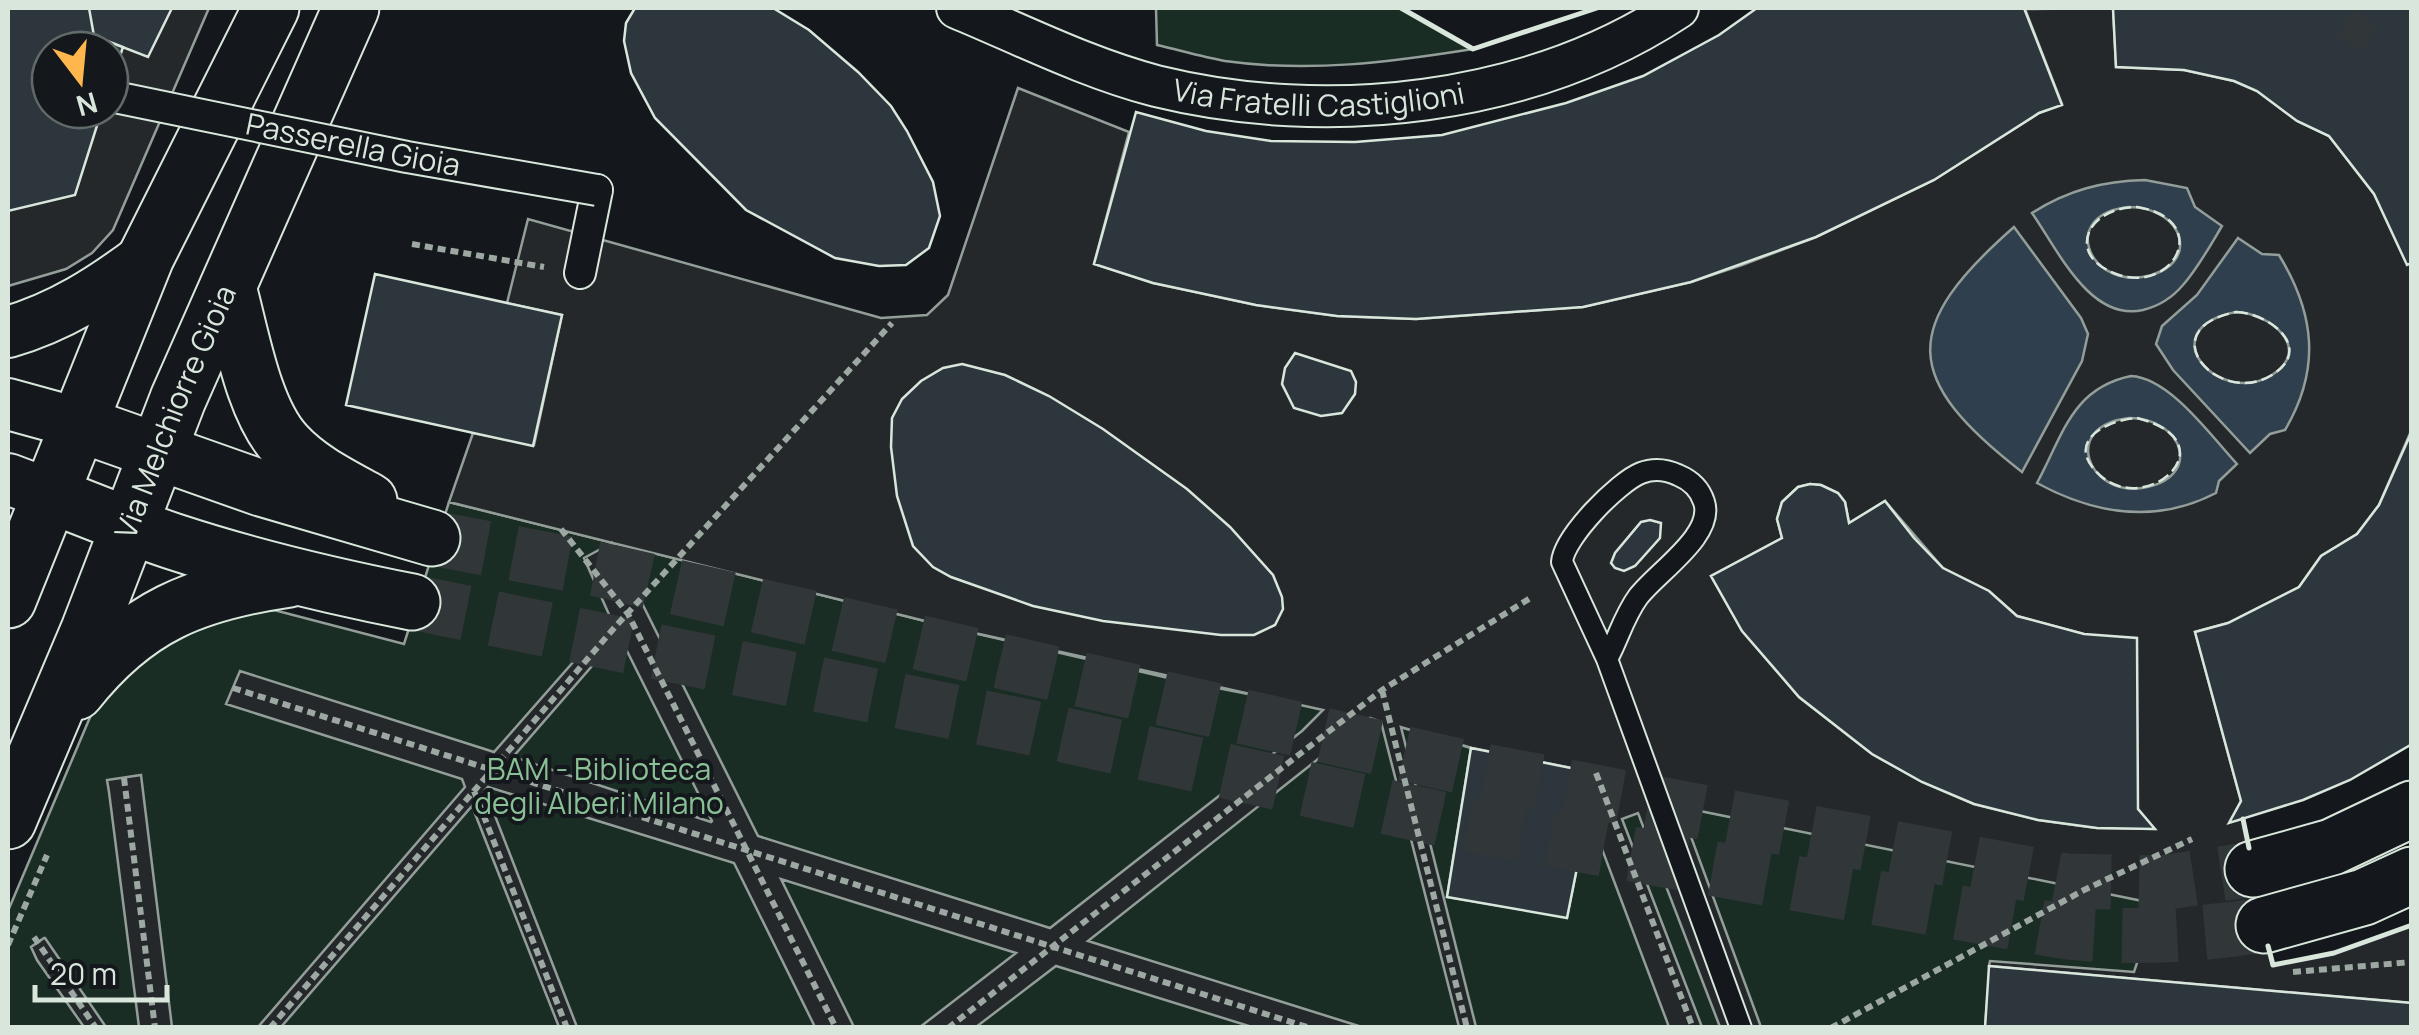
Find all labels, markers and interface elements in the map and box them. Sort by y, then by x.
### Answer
north arrow [30,30,130,130]
street label: Via Fratelli Castiglioni [1169,69,1467,125]
text: N [72,84,102,126]
street label: Passerella Gioia [243,102,464,185]
street label: Via Melchiorre Gioia [104,278,245,544]
park label: BAM - Biblioteca degli Alberi Milano [474,748,724,823]
scale bar [35,940,168,1002]
text: 20 m [50,953,117,994]

